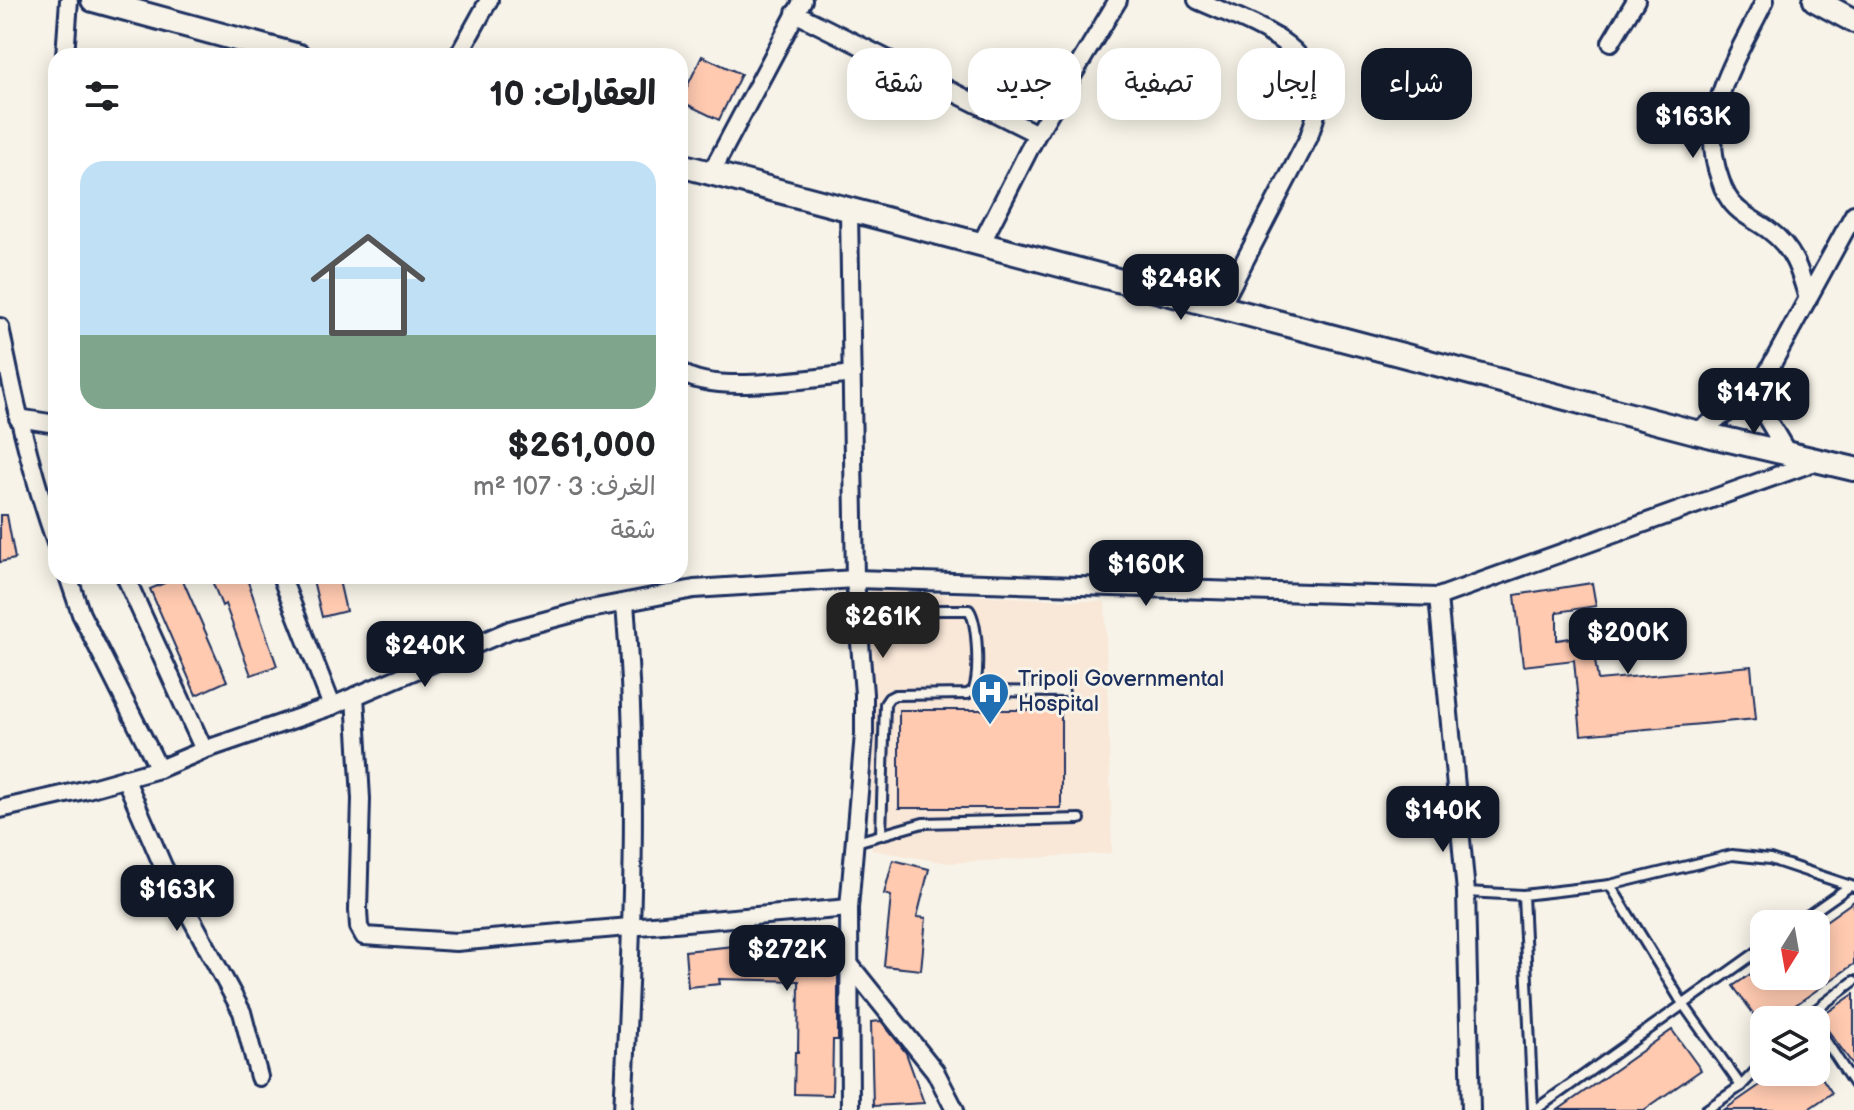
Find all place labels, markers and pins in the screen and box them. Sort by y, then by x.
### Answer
pin: $163K [1637,92,1749,160]
pin: $248K [1125,254,1237,322]
pin: $147K [1698,368,1810,436]
pin: $160K [1090,540,1202,608]
pin: $261K [827,592,939,660]
pin: $200K [1572,608,1684,676]
pin: $240K [369,621,481,689]
place label: Tripoli Governmental Hospital [1018,666,1224,718]
hospital icon: Tripoli Governmental Hospital [969,671,1011,726]
pin: $140K [1387,786,1499,854]
pin: $163K [121,865,233,933]
pin: $272K [731,925,843,993]

